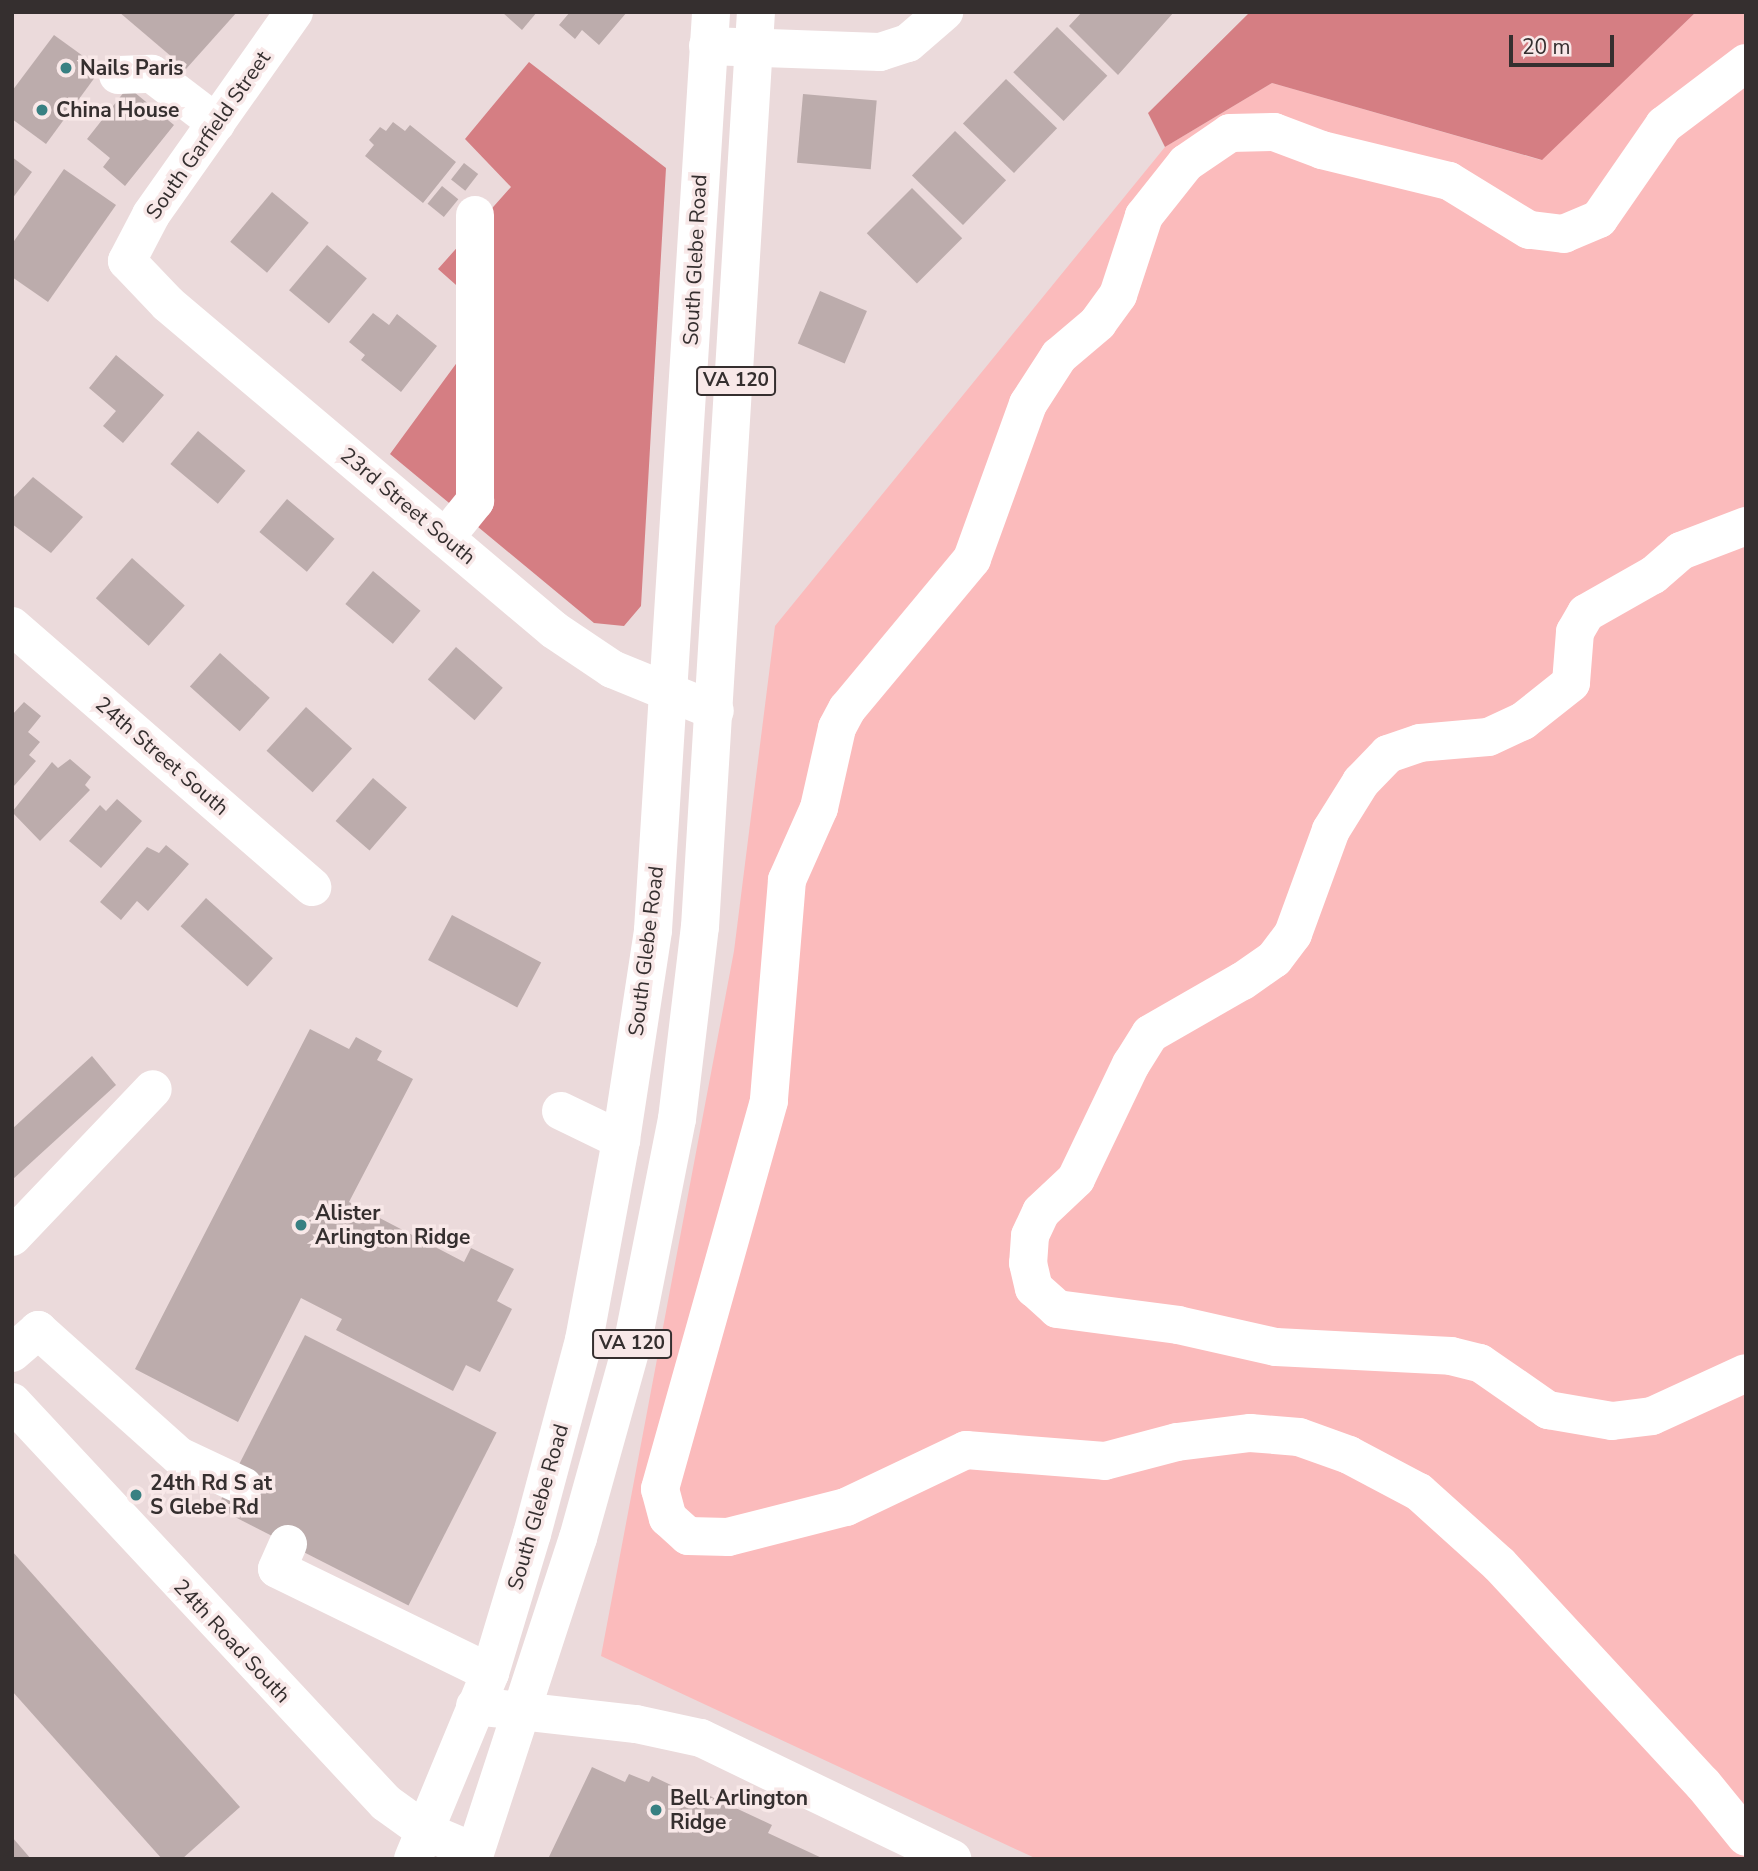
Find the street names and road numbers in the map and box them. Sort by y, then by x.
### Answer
street label: South Garfield Street [140,46,276,224]
street label: South Glebe Road [678,174,712,346]
road number: VA 120 [696,366,776,396]
street label: 23rd Street South [335,442,481,570]
street label: 24th Street South [90,691,234,821]
street label: South Glebe Road [623,864,669,1038]
road number: VA 120 [592,1328,672,1360]
street label: South Glebe Road [502,1421,574,1593]
street label: 24th Road South [168,1574,296,1708]

